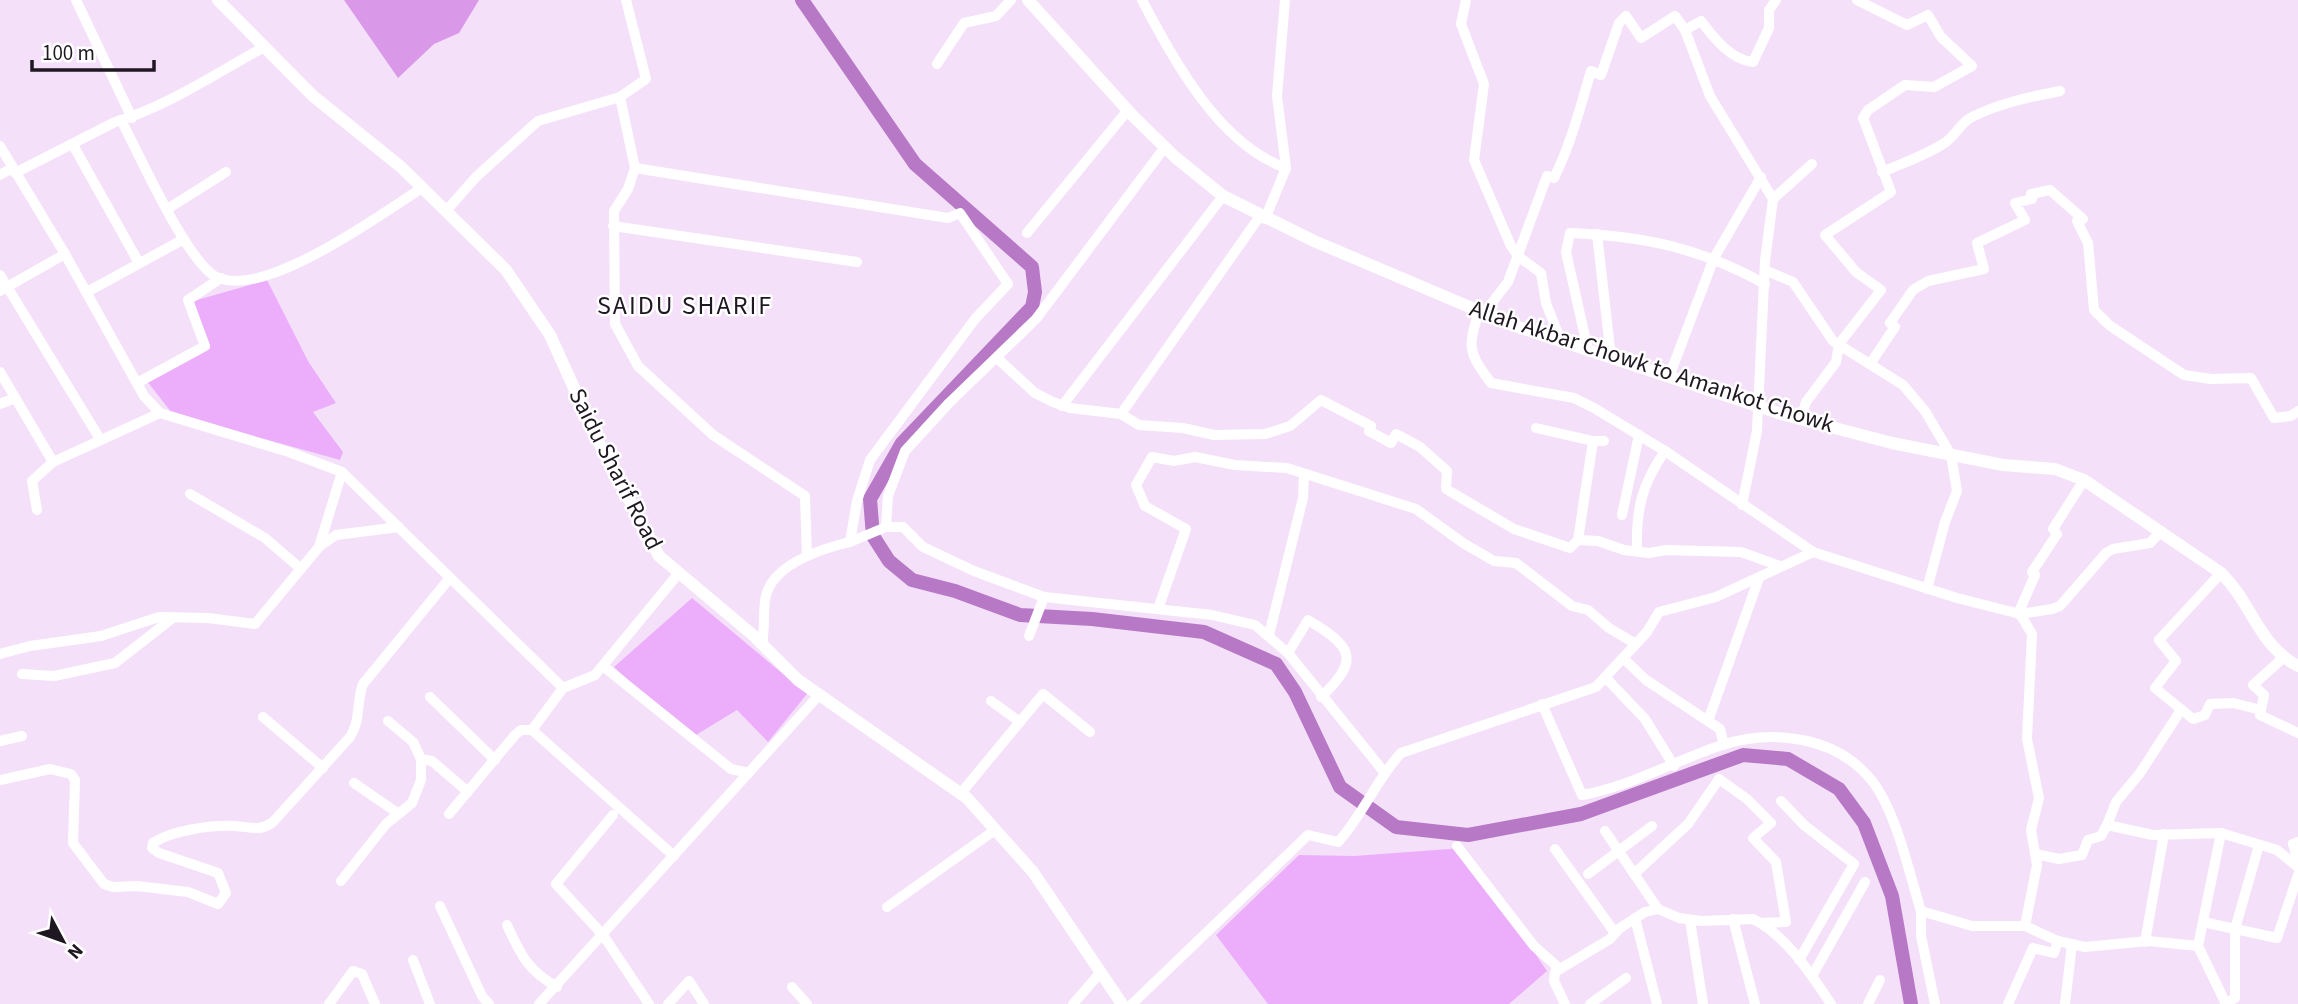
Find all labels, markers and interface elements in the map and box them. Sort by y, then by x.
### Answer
scale bar [32,28,154,72]
text: 100 m [42,38,95,68]
district label: SAIDU SHARIF [597,287,773,324]
street label: Allah Akbar Chowk to Amankot Chowk [1465,291,1839,442]
street label: Saidu Sharif Road [560,382,671,556]
north arrow [28,906,98,976]
text: N [60,938,89,965]

